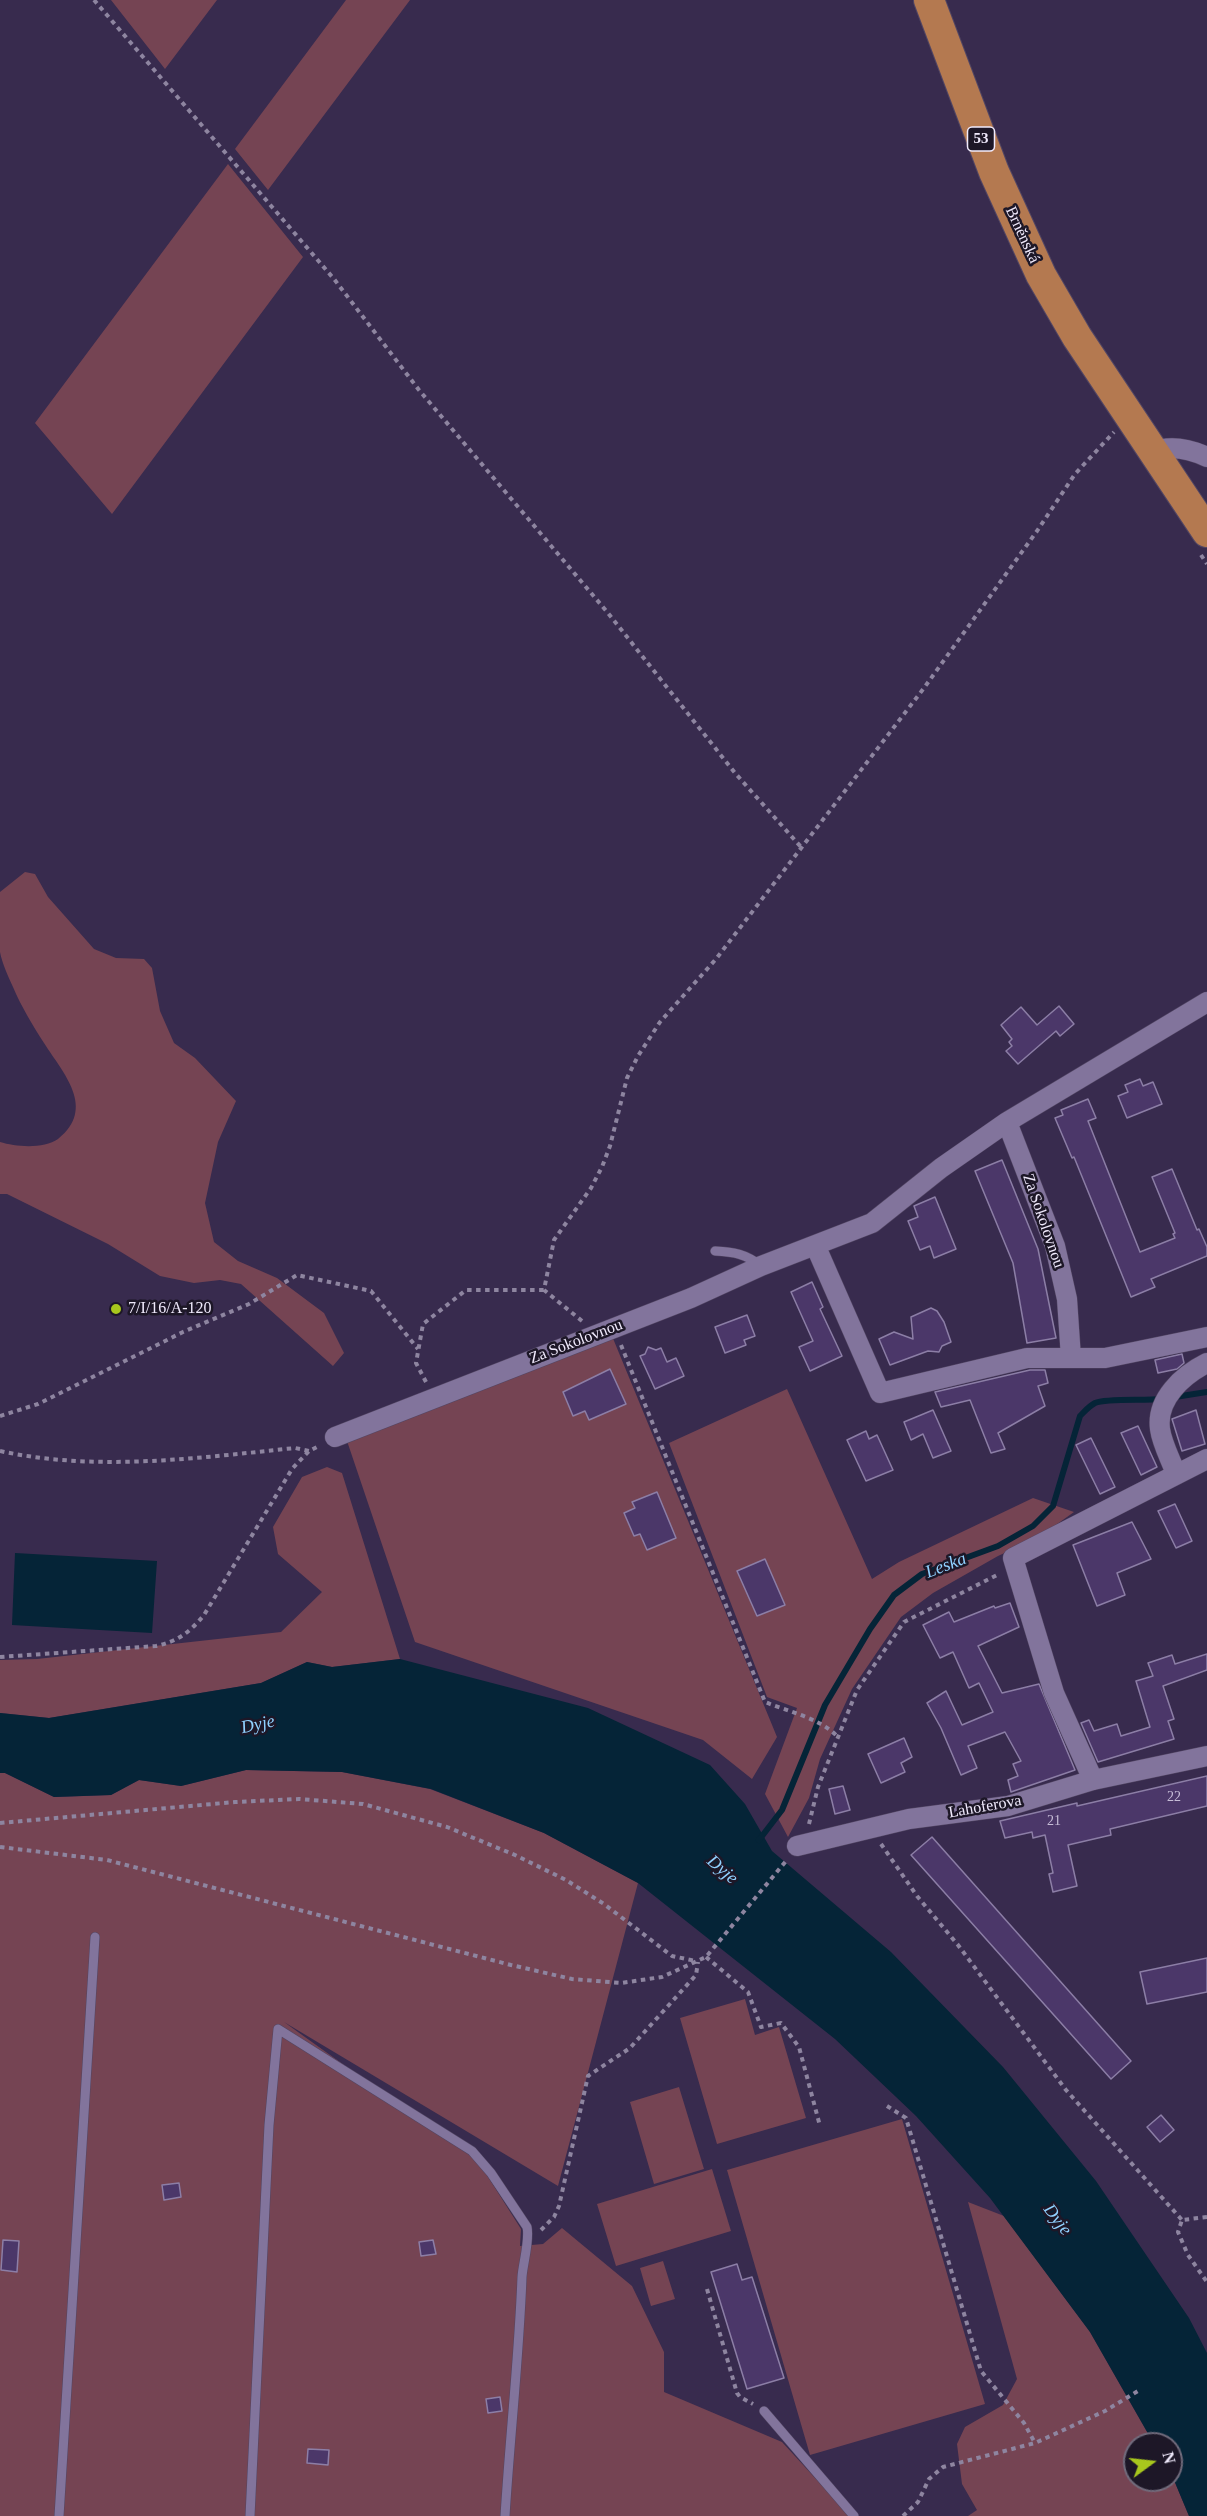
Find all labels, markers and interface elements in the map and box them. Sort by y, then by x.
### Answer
road number: 53 [968,127,994,151]
street label: Brněnská [1001,204,1043,266]
street label: Za Sokolovnou [1018,1171,1068,1271]
place label: 7/I/16/A-120 [128,1299,212,1319]
marker: 7/I/16/A-120 [109,1302,123,1316]
street label: Za Sokolovnou [527,1315,625,1369]
water label: Leska [923,1548,969,1584]
water label: Dyje [239,1711,277,1739]
house number: 22 [1167,1789,1181,1805]
street label: Lahoferova [947,1791,1023,1823]
house number: 21 [1047,1813,1061,1829]
water label: Dyje [702,1851,742,1889]
water label: Dyje [1038,2200,1076,2240]
north arrow [1123,2432,1183,2492]
text: N [1159,2450,1179,2466]

